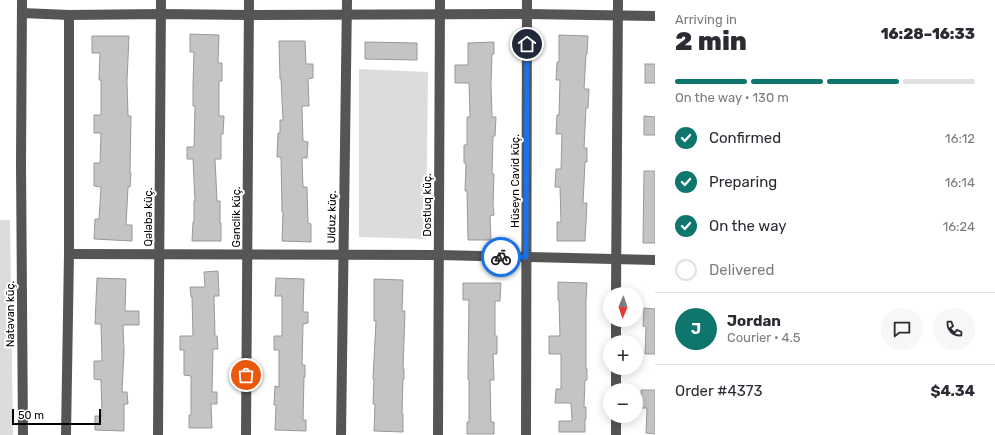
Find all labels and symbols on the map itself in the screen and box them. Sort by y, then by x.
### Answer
pin [510,27,544,61]
street label: Hüseyn Cavid küç. [509,134,522,228]
street label: Dostluq küç. [421,173,434,237]
street label: Gənclik küç. [230,186,243,248]
street label: Qələbə küç. [142,187,155,246]
street label: Ulduz küç. [325,190,339,244]
courier [481,237,521,277]
street label: Natəvan küç. [4,281,17,347]
north arrow [603,287,643,327]
pin [229,358,263,392]
scale bar [12,407,101,426]

